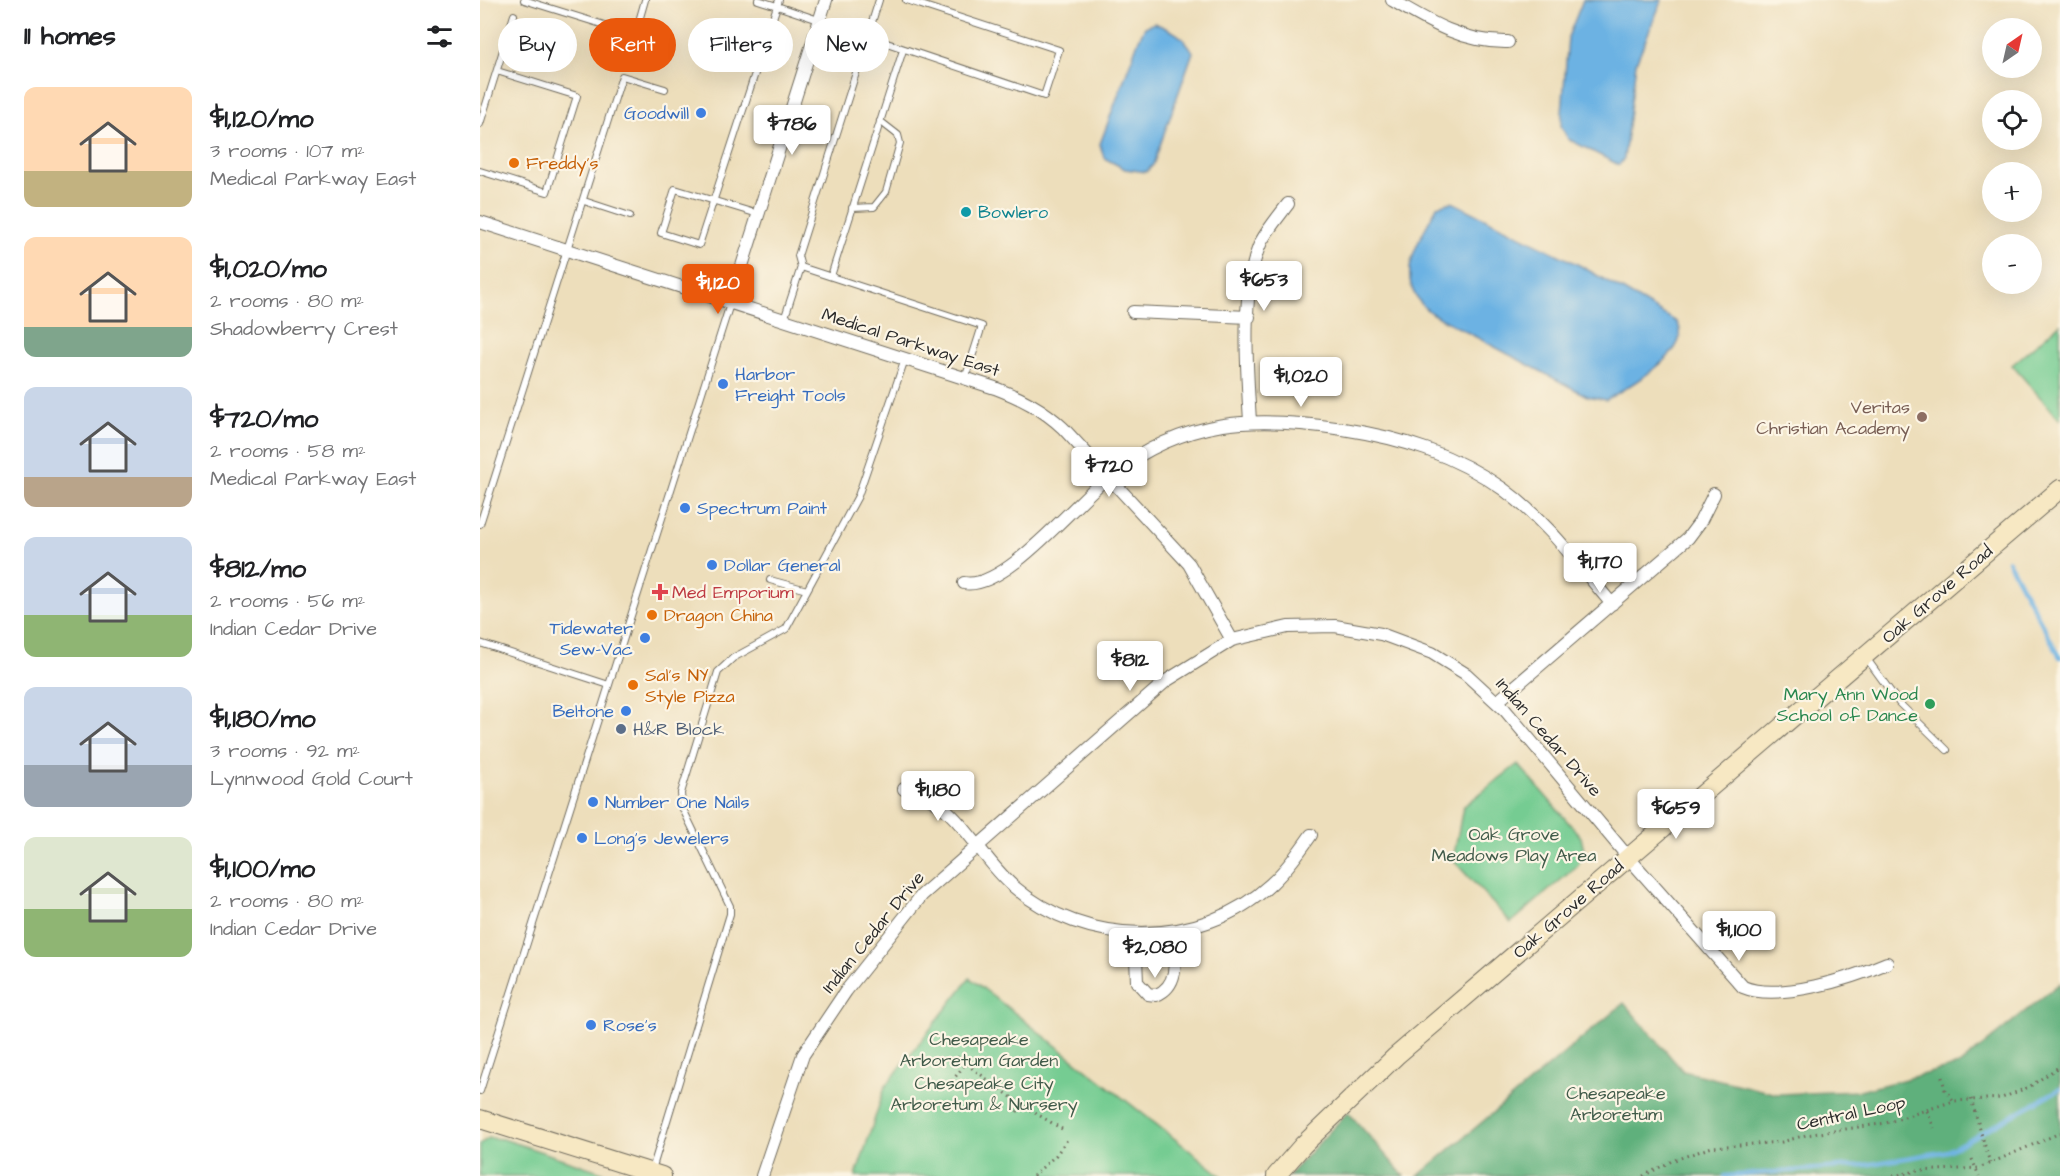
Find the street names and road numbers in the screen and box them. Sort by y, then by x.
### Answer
street label: Medical Parkway East [818,302,1004,384]
street label: Oak Grove Road [1876,539,1998,650]
street label: Indian Cedar Drive [1490,672,1608,802]
street label: Oak Grove Road [1507,854,1629,965]
street label: Indian Cedar Drive [816,866,931,999]
street label: Central Loop [1794,1090,1908,1137]

